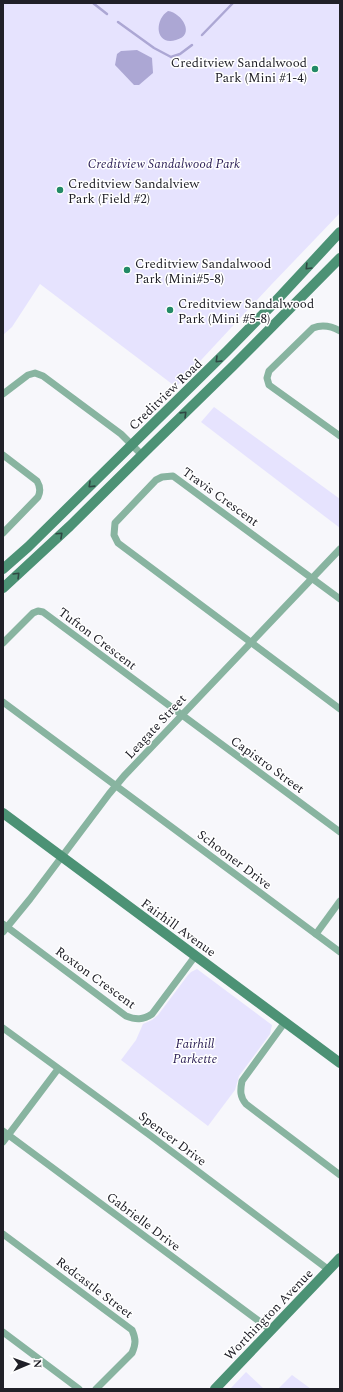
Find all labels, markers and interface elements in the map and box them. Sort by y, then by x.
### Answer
place label: Creditview Sandalwood Park (Mini #1-4) [171,53,307,88]
marker: Creditview Sandalwood Park (Mini #1-4) [310,64,320,74]
park label: Creditview Sandalwood Park [88,154,240,174]
place label: Creditview Sandalview Park (Field #2) [68,174,201,209]
marker: Creditview Sandalview Park (Field #2) [55,185,65,195]
place label: Creditview Sandalwood Park (Mini#5-8) [135,254,271,289]
one-way arrow [305,262,313,270]
marker: Creditview Sandalwood Park (Mini#5-8) [122,265,132,275]
place label: Creditview Sandalwood Park (Mini #5-8) [178,294,314,329]
marker: Creditview Sandalwood Park (Mini #5-8) [165,305,175,315]
street label: Creditview Road [124,354,207,435]
one-way arrow [215,355,223,363]
one-way arrow [179,411,187,419]
street label: Travis Crescent [178,462,263,532]
one-way arrow [88,480,96,488]
one-way arrow [55,532,63,540]
one-way arrow [12,572,20,580]
street label: Tufton Crescent [54,603,141,675]
street label: Leagate Street [120,689,191,764]
street label: Capistro Street [226,731,309,799]
street label: Schooner Drive [193,825,276,895]
street label: Fairhill Avenue [137,894,220,962]
street label: Roxton Crescent [51,942,140,1014]
park label: Fairhill Parkette [173,1034,217,1069]
street label: Spencer Drive [134,1106,211,1171]
street label: Gabrielle Drive [102,1187,185,1256]
street label: Redcastle Street [52,1252,138,1324]
street label: Worthington Avenue [220,1264,318,1365]
north arrow [8,1344,48,1384]
text: N [29,1359,46,1368]

